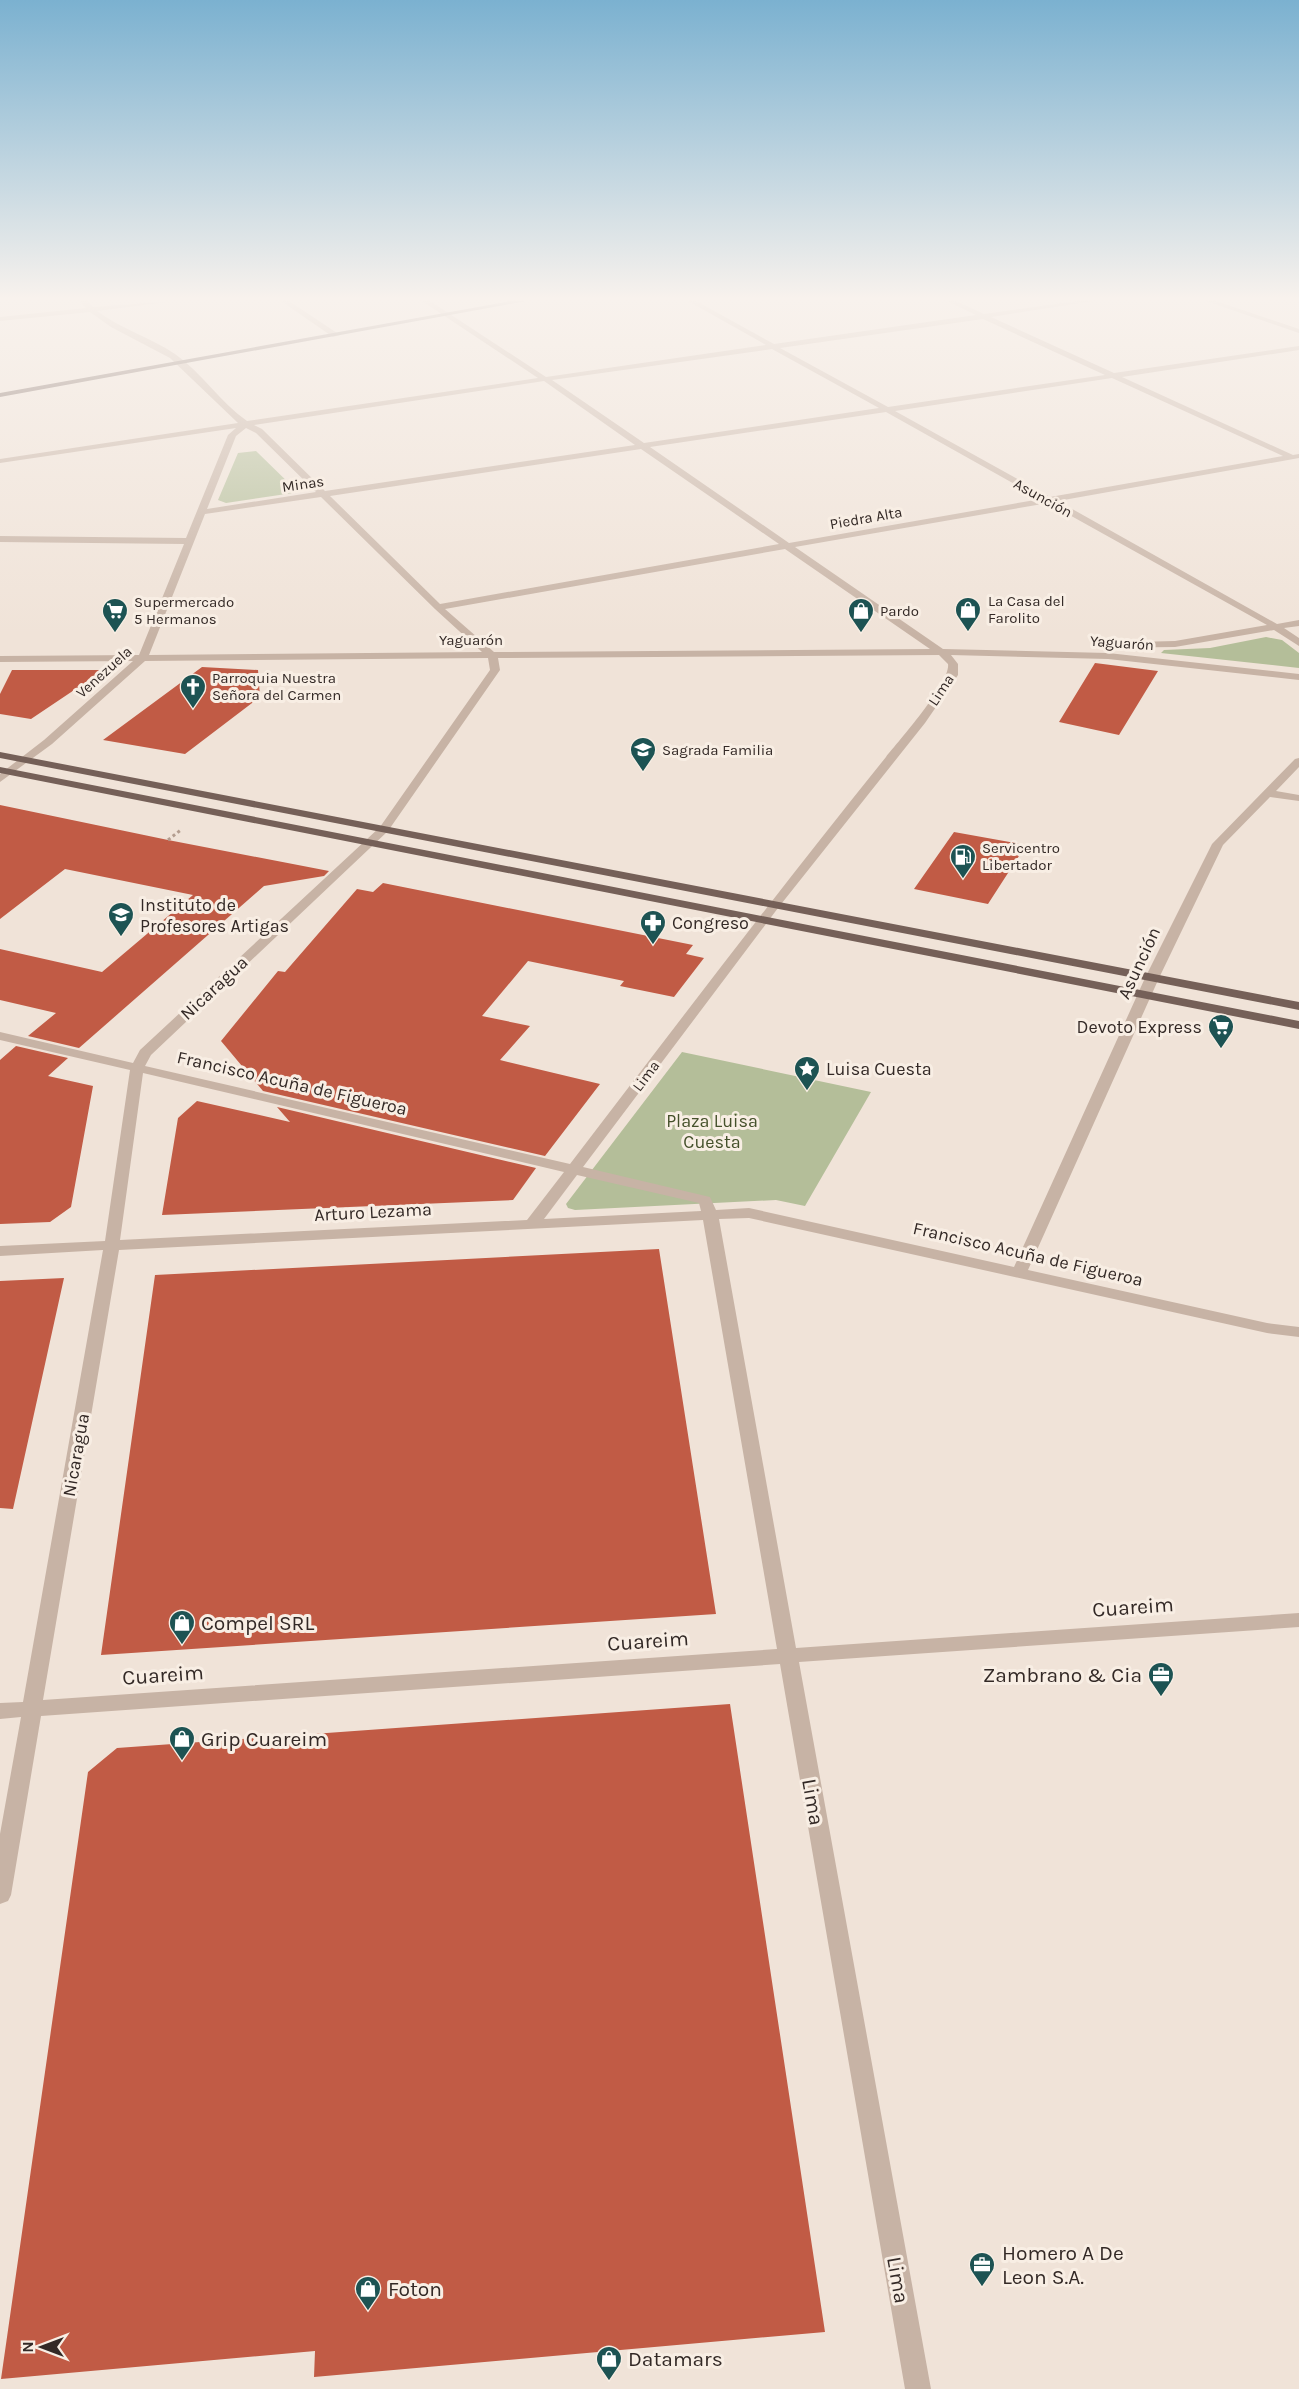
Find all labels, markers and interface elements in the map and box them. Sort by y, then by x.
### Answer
street label: Minas [281,472,325,496]
street label: Asunción [1011,475,1075,521]
street label: Piedra Alta [828,503,904,533]
place label: La Casa del Farolito [988,592,1065,627]
place label: Supermercado 5 Hermanos [134,593,234,628]
shop icon: La Casa del Farolito [953,595,983,633]
supermarket icon: Supermercado 5 Hermanos [100,596,130,634]
shop icon: Pardo [846,596,876,634]
place label: Pardo [880,602,919,620]
street label: Yaguarón [439,631,503,649]
street label: Yaguarón [1089,632,1155,654]
street label: Venezuela [72,642,136,702]
place label: Parroquia Nuestra Señora del Carmen [212,669,341,704]
street label: Lima [924,671,958,709]
church icon: Parroquia Nuestra Señora del Carmen [178,672,208,710]
school or university icon: Sagrada Familia [628,735,658,773]
place label: Sagrada Familia [662,741,773,759]
place label: Servicentro Libertador [982,839,1060,874]
fuel station icon: Servicentro Libertador [948,842,978,880]
place label: Instituto de Profesores Artigas [140,894,289,937]
school or university icon: Instituto de Profesores Artigas [106,900,136,938]
pharmacy icon: Congreso [638,908,668,946]
place label: Congreso [672,912,749,934]
street label: Asunción [1113,923,1165,1003]
street label: Nicaragua [176,951,252,1025]
supermarket icon: Devoto Express [1206,1012,1236,1050]
place label: Devoto Express [1077,1016,1202,1038]
street label: Francisco Acuña de Figueroa [175,1046,409,1120]
place icon: Luisa Cuesta [792,1054,822,1092]
street label: Lima [629,1057,663,1095]
place label: Luisa Cuesta [826,1058,932,1080]
park label: Plaza Luisa Cuesta [666,1110,758,1153]
street label: Arturo Lezama [314,1198,432,1226]
street label: Francisco Acuña de Figueroa [911,1217,1145,1291]
street label: Nicaragua [58,1412,94,1498]
street label: Cuareim [1092,1592,1174,1622]
shop icon: Compel SRL [167,1608,197,1646]
place label: Compel SRL [201,1611,314,1635]
street label: Cuareim [607,1626,689,1656]
street label: Cuareim [122,1660,204,1690]
office icon: Zambrano & Cia [1146,1660,1176,1698]
place label: Zambrano & Cia [983,1663,1142,1687]
shop icon: Grip Cuareim [167,1724,197,1762]
place label: Grip Cuareim [201,1727,327,1751]
street label: Lima [797,1777,829,1827]
place label: Homero A De Leon S.A. [1002,2241,1124,2289]
office icon: Homero A De Leon S.A. [967,2250,997,2288]
street label: Lima [882,2255,914,2305]
shop icon: Foton [353,2274,383,2312]
place label: Foton [388,2277,442,2301]
north arrow [12,2317,72,2377]
text: N [18,2341,37,2353]
shop icon: Datamars [594,2344,624,2382]
place label: Datamars [628,2347,723,2371]

